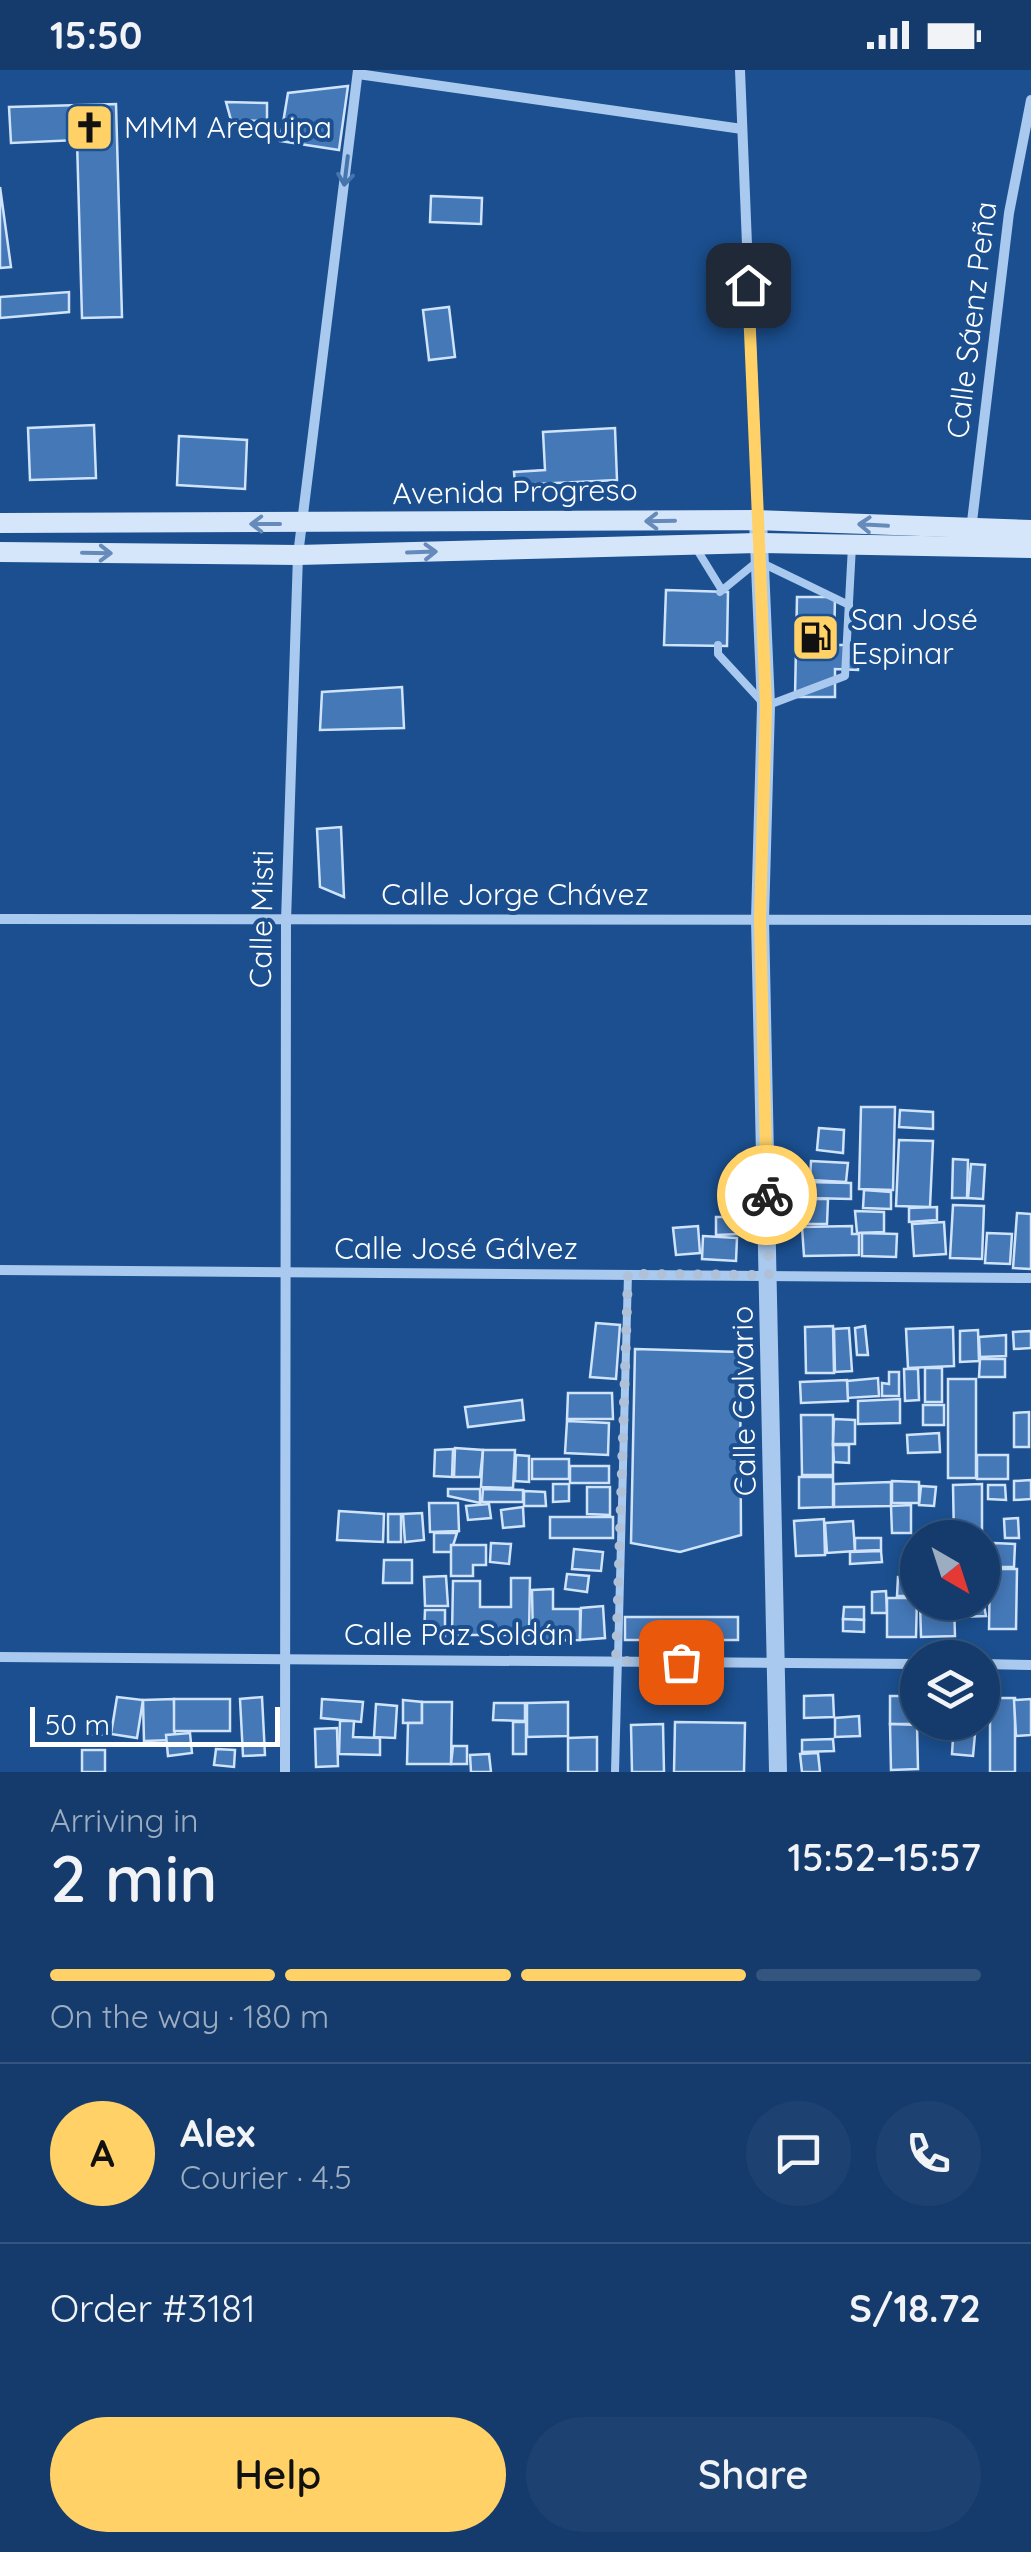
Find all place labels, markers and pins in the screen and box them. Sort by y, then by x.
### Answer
church icon: MMM Arequipa [63,102,115,154]
place label: MMM Arequipa [124,108,332,146]
pin [706,243,791,328]
place label: San José Espinar [851,600,978,672]
fuel station icon: San José Espinar [790,611,842,663]
pin [639,1620,724,1705]

